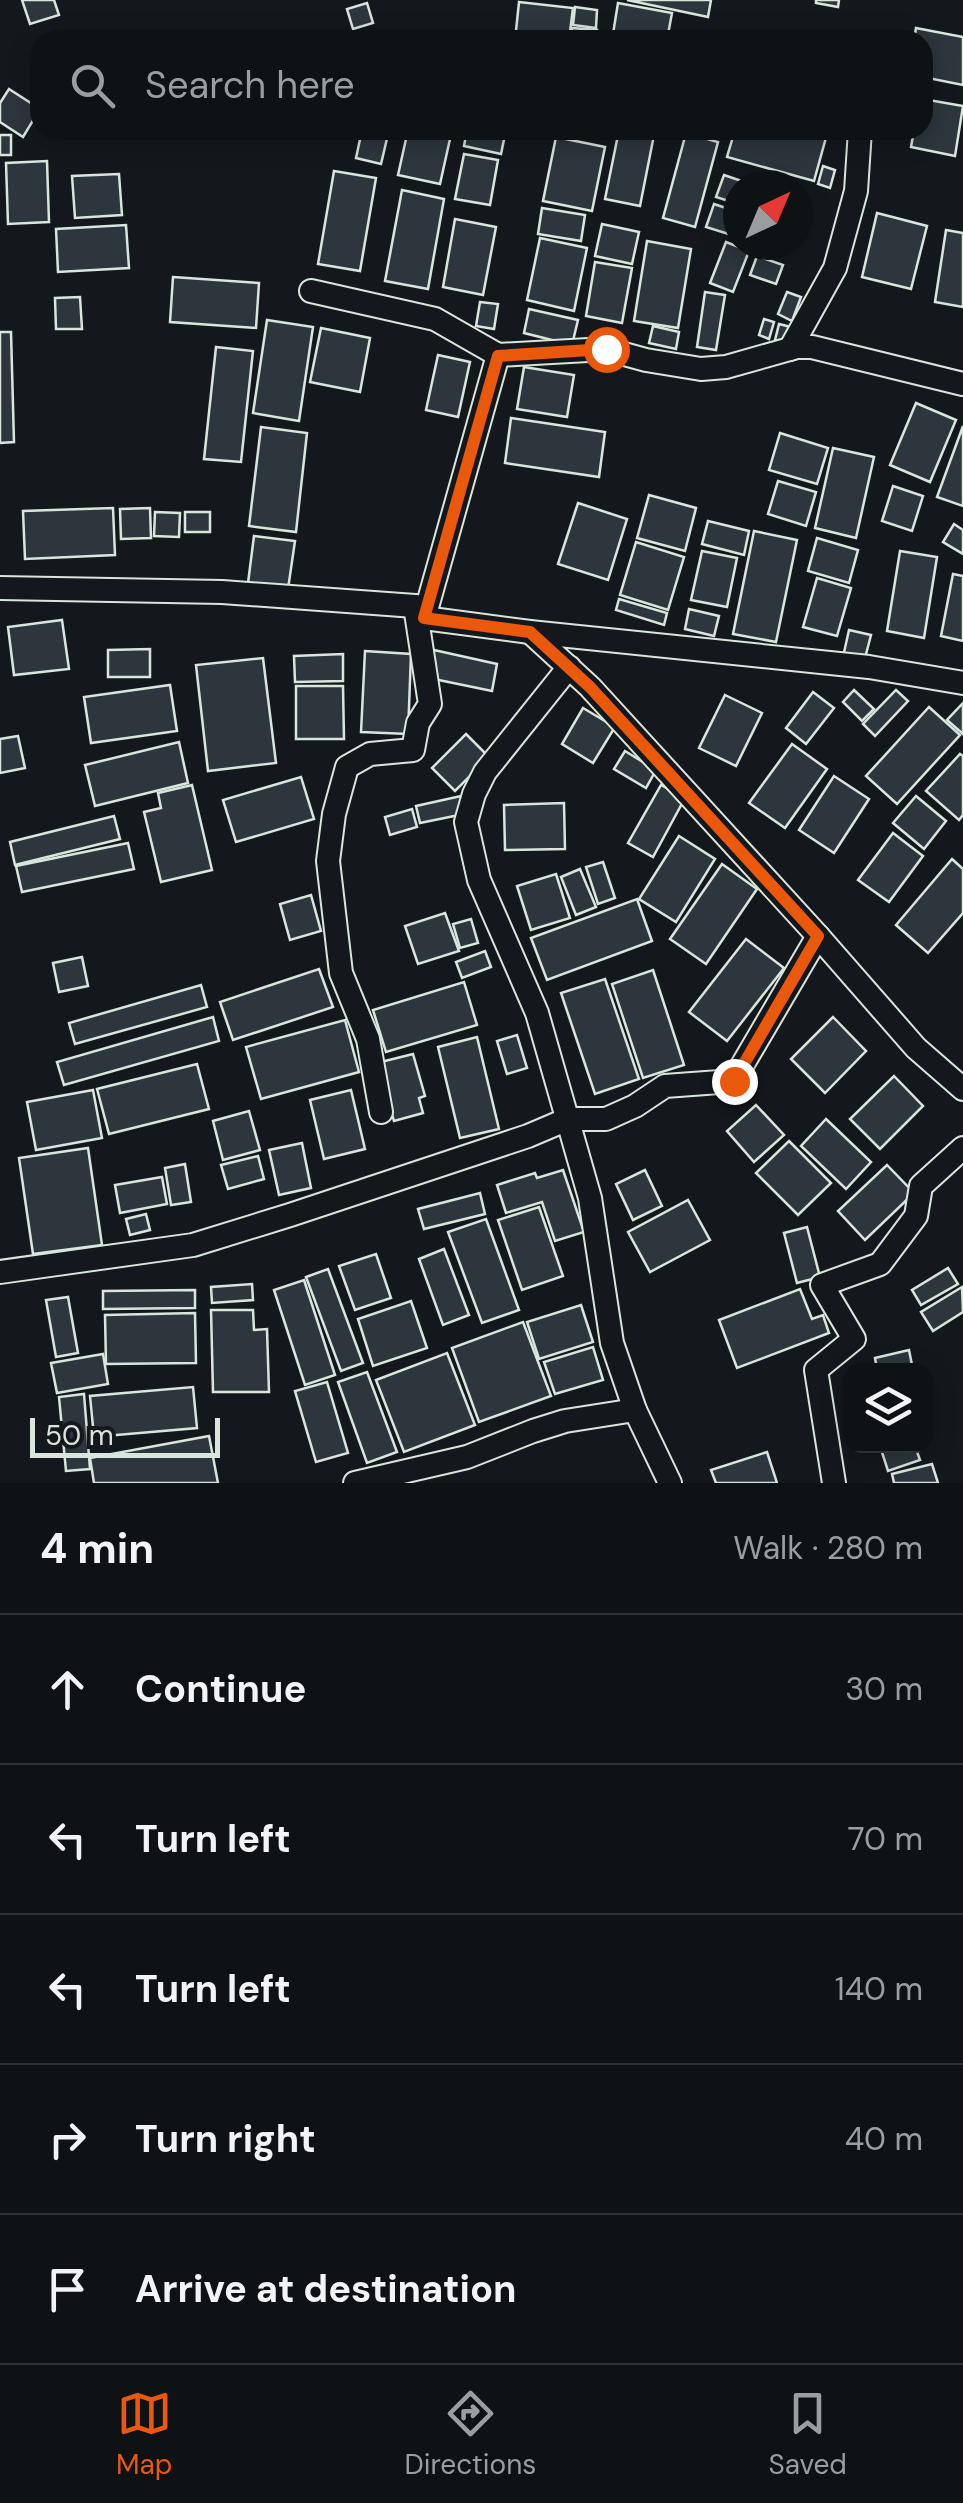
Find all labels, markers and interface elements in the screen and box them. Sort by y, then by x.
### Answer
search box [30,30,933,140]
icon: search [65,58,120,113]
text: Search here [145,60,355,110]
north arrow [723,170,813,260]
route start [584,327,630,373]
route end [712,1059,758,1105]
map controls [843,1363,933,1453]
button: layers [843,1363,933,1453]
scale bar [30,1413,220,1458]
text: 50 m [45,1417,114,1454]
text: 4 min [40,1521,154,1576]
text: Walk · 280 m [733,1527,923,1569]
icon: ahead [40,1662,95,1717]
text: Continue [135,1664,306,1714]
text: 30 m [845,1668,923,1710]
icon: left [40,1812,95,1867]
text: Turn left [135,1814,291,1864]
text: 70 m [847,1818,923,1860]
icon: left [40,1962,95,2017]
text: Turn left [135,1964,291,2014]
text: 140 m [835,1968,923,2010]
icon: right [40,2112,95,2167]
text: Turn right [135,2114,316,2164]
text: 40 m [845,2118,923,2160]
icon: arrive [40,2262,95,2317]
text: Arrive at destination [135,2264,517,2314]
tab: Map [116,2386,172,2483]
tab: Directions [405,2386,536,2483]
tab: Saved [768,2386,847,2483]

